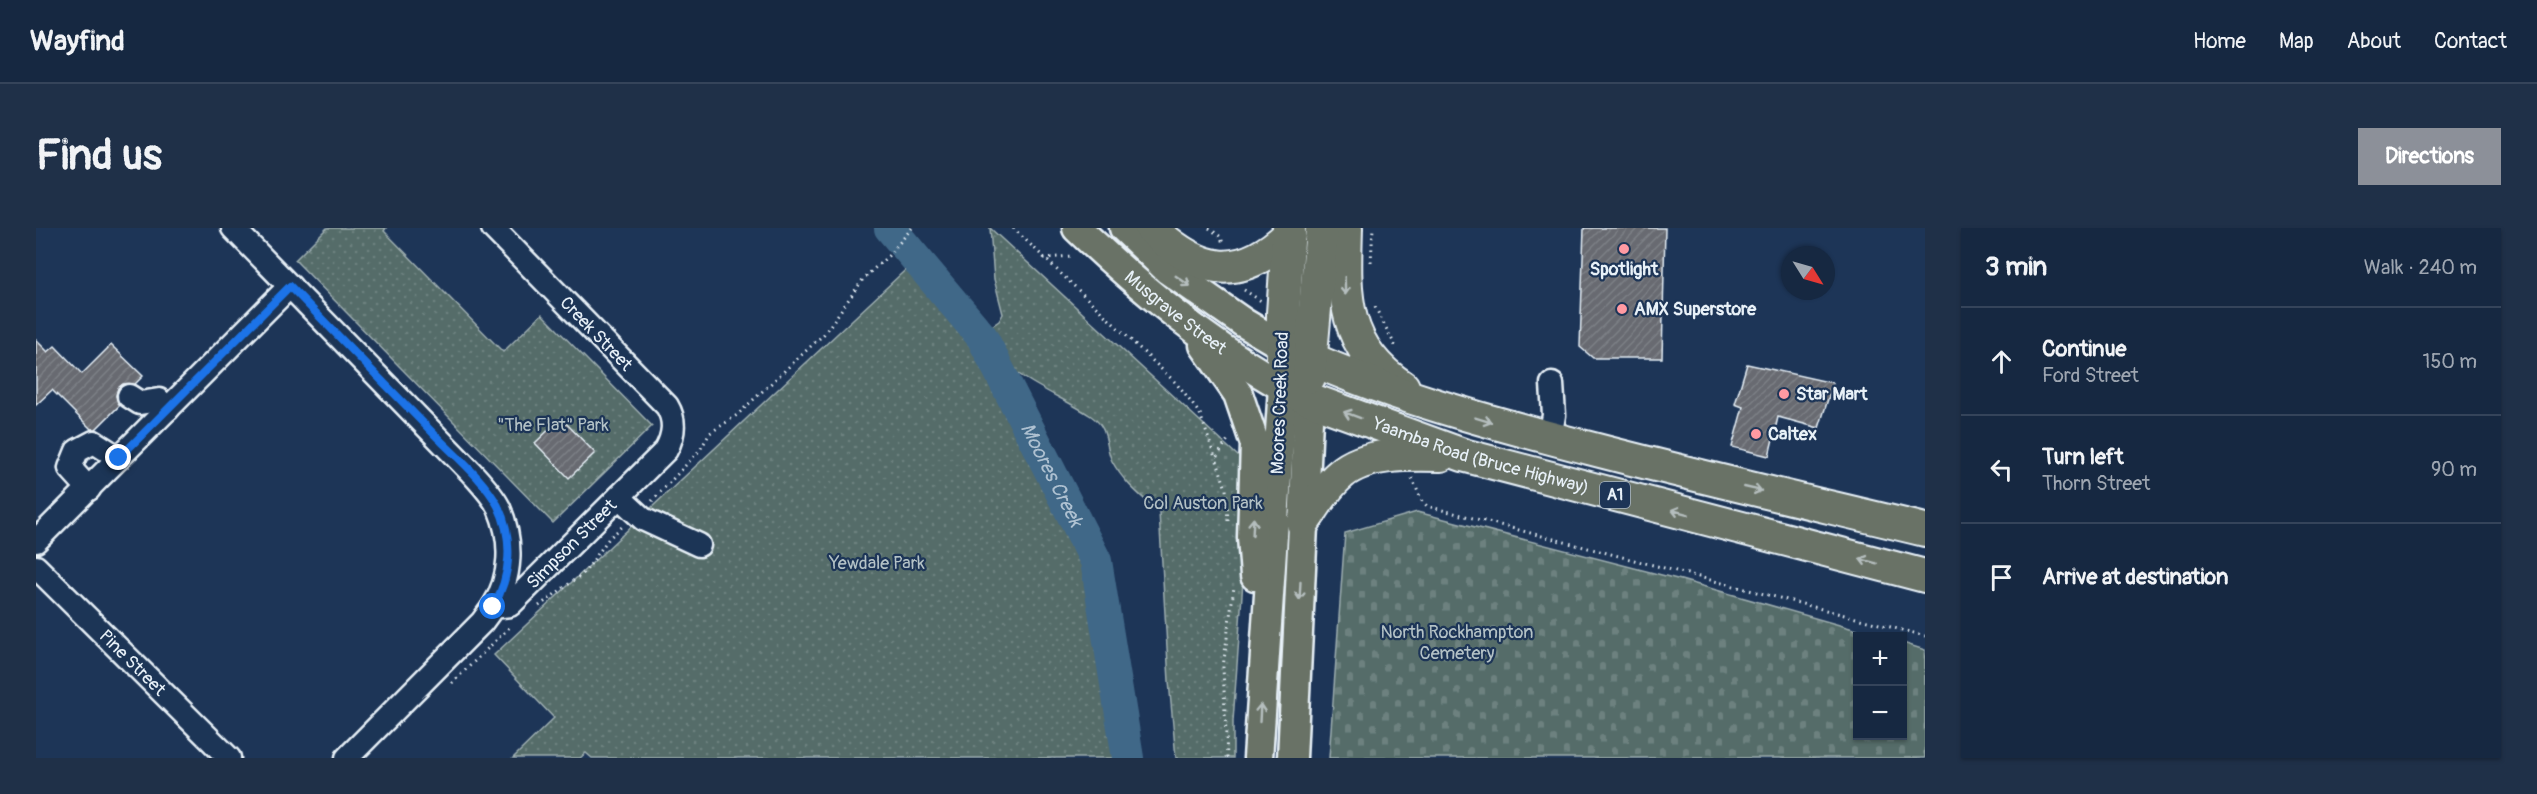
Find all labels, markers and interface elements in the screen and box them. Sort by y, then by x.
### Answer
text: Wayfind [30,24,125,59]
text: Home [2193,28,2246,55]
text: Map [2279,28,2314,55]
text: About [2347,28,2401,55]
text: Contact [2434,28,2507,55]
button: Directions [2358,128,2501,185]
text: Find us [36,130,162,182]
marker: Spotlight [1617,242,1631,256]
north arrow [1781,246,1835,300]
text: 3 min [1985,251,2047,283]
text: Walk · 240 m [2364,255,2477,280]
place label: Spotlight [1590,258,1659,281]
street label: Musgrave Street [1120,265,1232,360]
one-way arrow [1175,275,1191,287]
one-way arrow [1340,276,1351,296]
street label: Creek Street [555,292,638,377]
place label: AMX Superstore [1634,298,1757,321]
marker: AMX Superstore [1615,302,1629,316]
street label: Moores Creek Road [1266,331,1294,475]
text: Continue [2042,335,2126,363]
icon: ahead [1985,345,2018,378]
text: 150 m [2423,349,2477,374]
text: Ford Street [2042,363,2139,388]
place label: Star Mart [1796,383,1868,406]
marker: Star Mart [1777,387,1791,401]
one-way arrow [1343,409,1362,420]
street label: Yaamba Road (Bruce Highway) [1369,411,1592,499]
park label: "The Flat" Park [497,414,609,437]
one-way arrow [1473,415,1492,426]
water label: Moores Creek [1015,419,1090,532]
place label: Caltex [1768,423,1817,446]
marker: Caltex [1749,427,1763,441]
text: Turn left [2042,443,2124,471]
route end [105,444,131,470]
icon: left [1985,453,2018,486]
text: 90 m [2431,457,2477,482]
text: Thorn Street [2042,471,2150,496]
road number: A1 [1600,482,1630,508]
one-way arrow [1743,483,1762,495]
park label: Col Auston Park [1143,492,1263,515]
street label: Simpson Street [521,494,622,594]
one-way arrow [1671,506,1690,517]
one-way arrow [1248,517,1259,537]
park label: Yewdale Park [828,552,925,575]
one-way arrow [1859,555,1878,567]
icon: arrive [1985,561,2018,594]
text: Arrive at destination [2042,563,2228,591]
one-way arrow [1294,581,1305,601]
route start [479,593,505,619]
park label: North Rockhampton Cemetery [1381,621,1533,665]
street label: Pine Street [94,625,171,701]
map controls [1853,632,1907,740]
button: + [1853,632,1907,686]
button: − [1853,686,1907,740]
one-way arrow [1255,704,1266,724]

